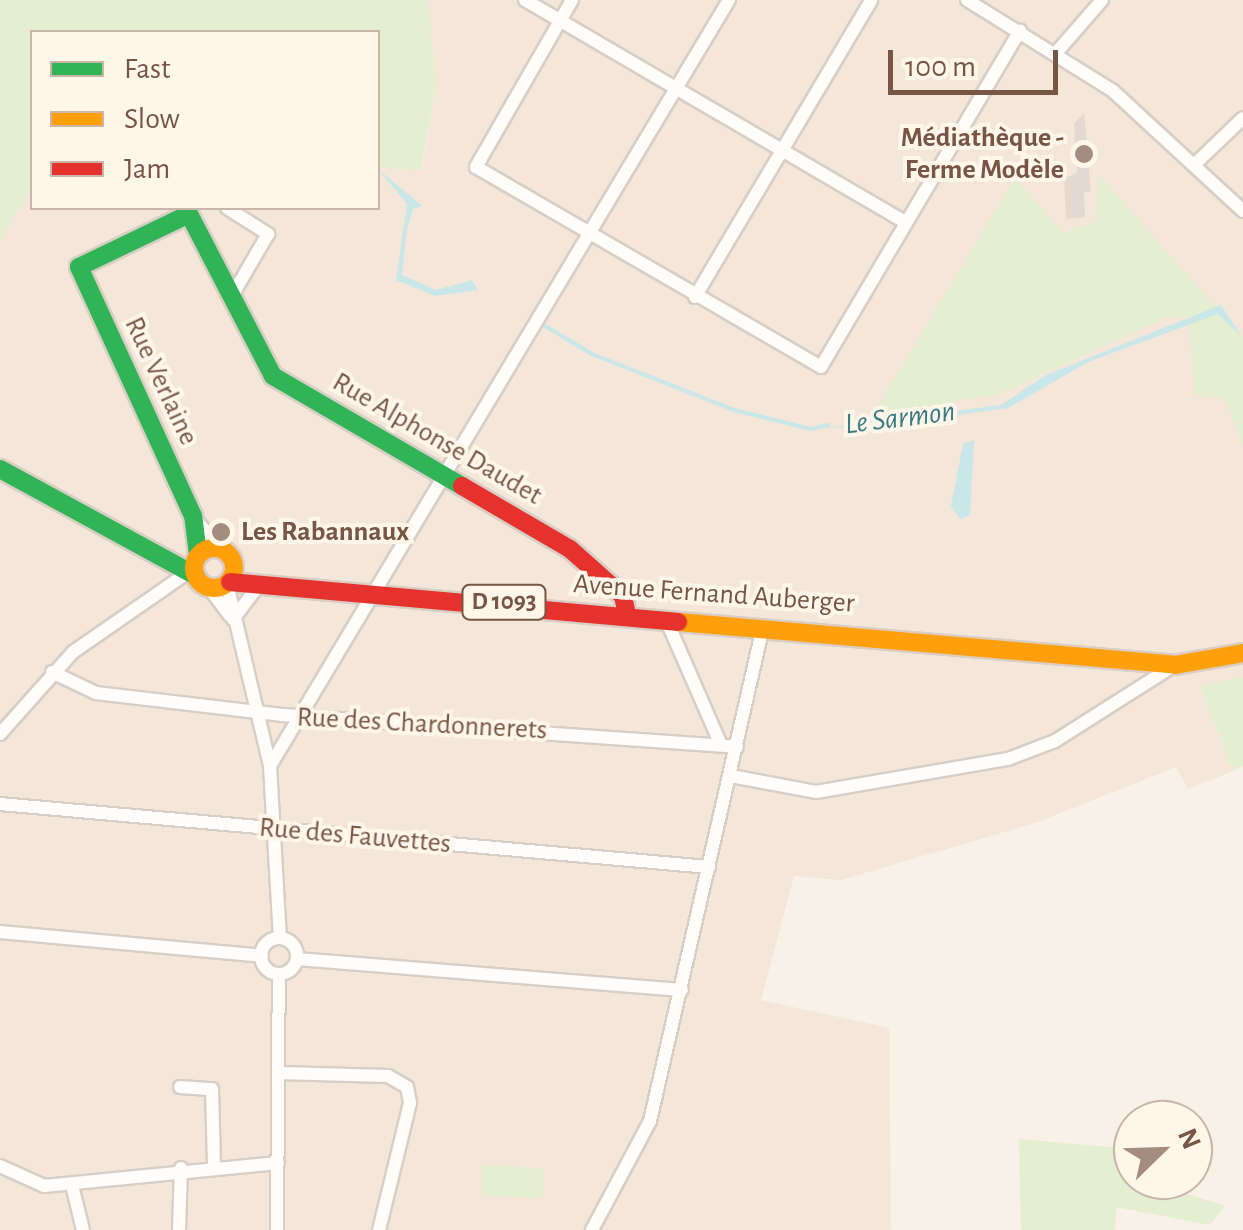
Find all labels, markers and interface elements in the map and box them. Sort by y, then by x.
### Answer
legend [30,30,380,210]
scale bar [893,30,1063,92]
text: 100 m [905,52,976,82]
text: Fast [124,54,171,84]
text: Slow [124,104,180,134]
place label: Médiathèque - Ferme Modèle [901,121,1064,187]
marker: Médiathèque - Ferme Modèle [1073,143,1095,165]
text: Jam [124,154,170,184]
street label: Rue Verlaine [117,312,205,450]
street label: Rue Alphonse Daudet [326,365,548,513]
water label: Le Sarmon [843,393,957,443]
place label: Les Rabannaux [241,515,409,549]
marker: Les Rabannaux [210,521,232,543]
street label: Avenue Fernand Auberger [572,567,856,621]
road number: D 1093 [459,582,549,622]
street label: Rue des Chardonnerets [296,701,548,747]
street label: Rue des Fauvettes [258,811,452,861]
north arrow [1113,1100,1213,1200]
text: N [1172,1125,1205,1153]

